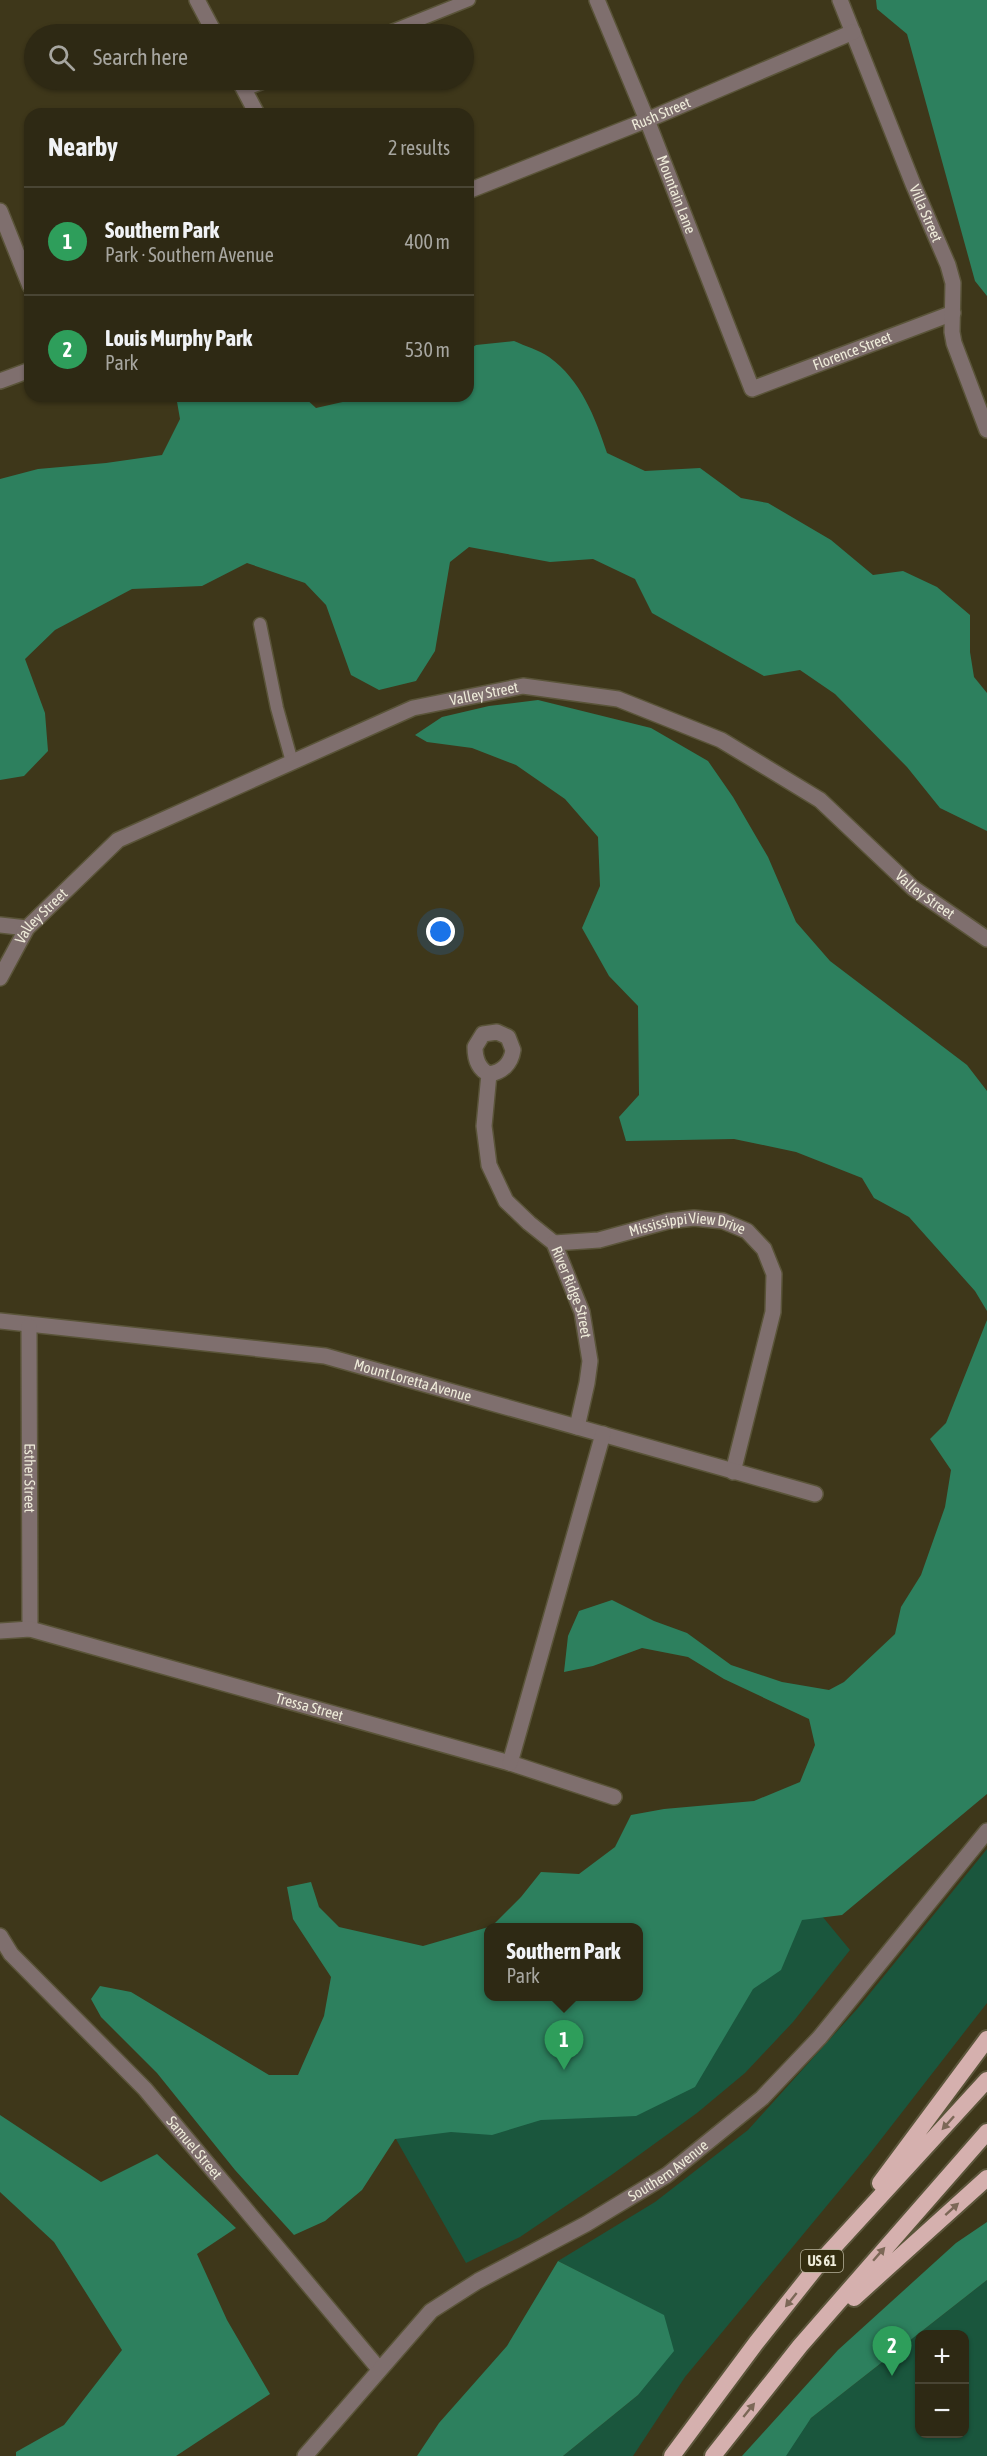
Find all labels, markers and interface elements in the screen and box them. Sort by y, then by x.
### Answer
search box [24,24,474,90]
icon: search [45,41,78,74]
text: Search here [93,44,188,70]
street label: Rush Street [629,93,693,133]
text: Nearby [48,132,118,162]
text: 2 results [388,136,450,159]
street label: Mountain Lane [654,153,700,236]
street label: Villa Street [906,182,946,244]
text: Southern Park [105,217,219,243]
text: 1 [63,230,72,253]
text: 400 m [405,230,450,253]
text: Park · Southern Avenue [105,243,274,266]
text: Louis Murphy Park [105,325,252,351]
street label: Florence Street [810,328,894,373]
text: 2 [63,338,72,361]
text: 530 m [405,338,450,361]
text: Park [105,351,138,374]
street label: Valley Street [448,678,520,708]
street label: Valley Street [892,867,958,922]
street label: Valley Street [11,885,71,946]
your location [426,917,455,946]
text: Mississippi View Drive [627,1209,748,1239]
street label: Mississippi View Drive [628,1226,746,1244]
street label: River Ridge Street [548,1244,595,1339]
street label: Mount Loretta Avenue [352,1356,474,1405]
street label: Esther Street [21,1443,39,1513]
street label: Tressa Street [274,1689,345,1724]
popup [484,1923,643,2001]
text: Southern Park [506,1938,621,1964]
text: Park [506,1964,540,1987]
pin: 1 [544,2020,584,2070]
street label: Samuel Street [163,2112,226,2183]
one-way arrow [942,2115,955,2130]
street label: Southern Avenue [625,2136,711,2205]
one-way arrow [945,2202,960,2216]
one-way arrow [872,2247,886,2262]
road number: US 61 [801,2250,843,2272]
one-way arrow [784,2292,797,2308]
pin: 2 [872,2326,912,2376]
map controls [915,2330,969,2438]
button: + [915,2330,969,2384]
button: − [915,2384,969,2438]
one-way arrow [742,2402,755,2418]

